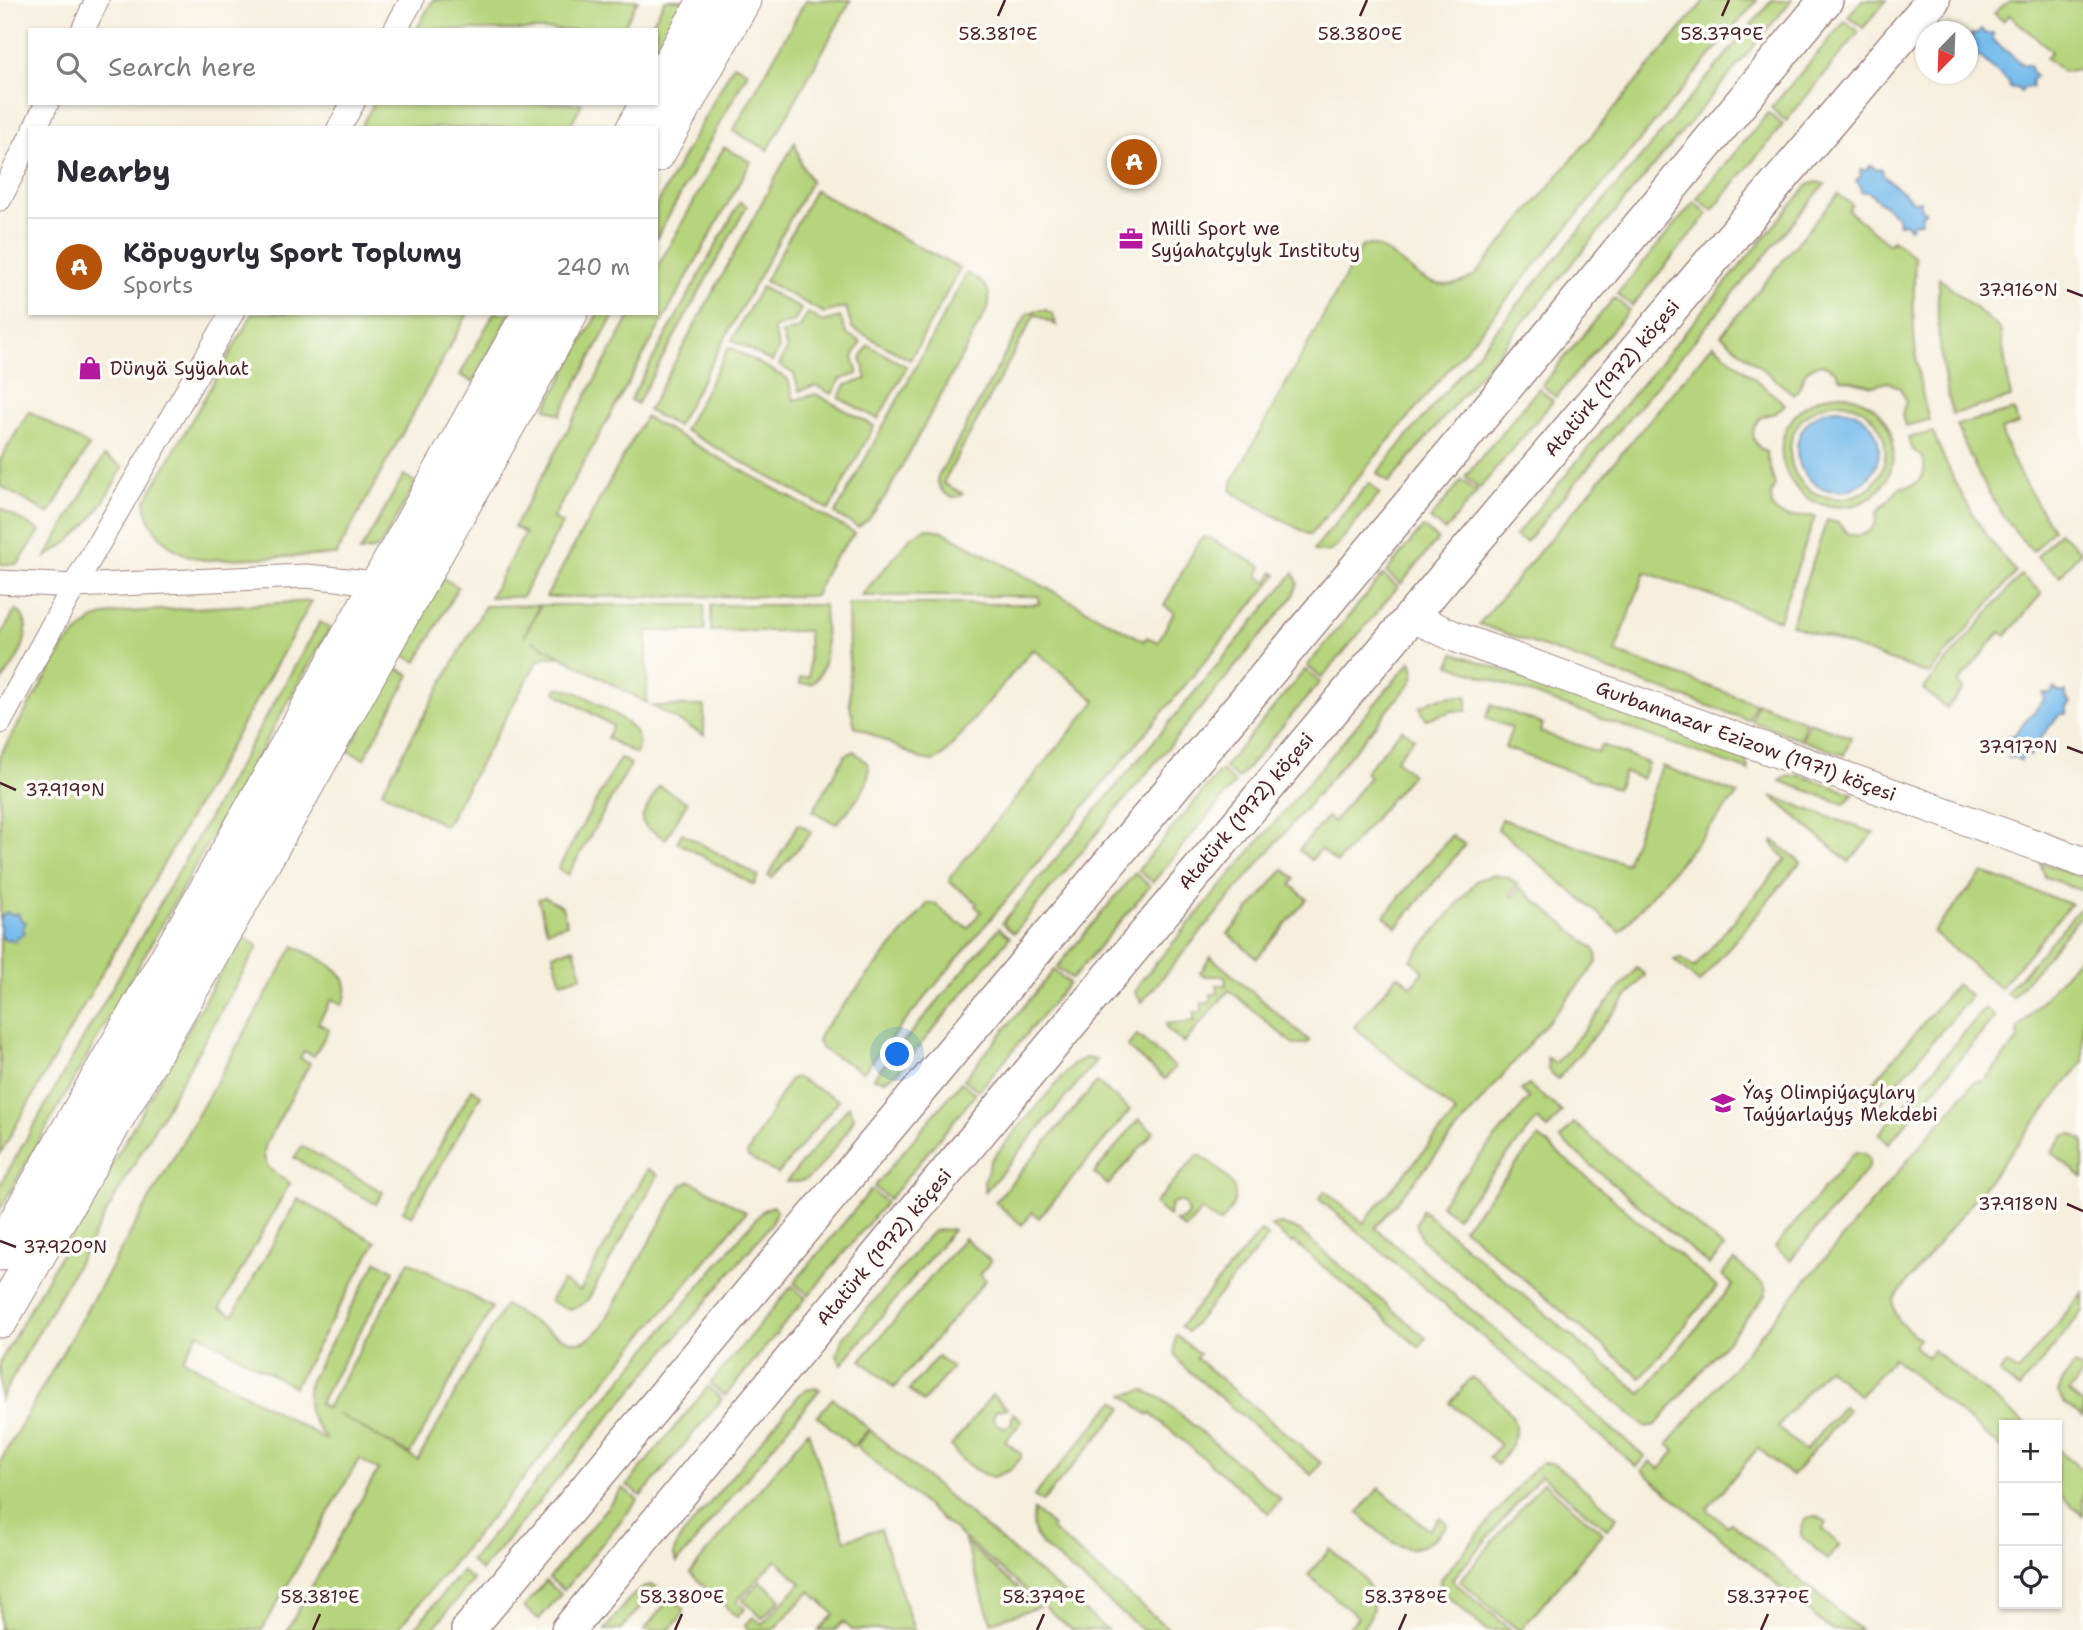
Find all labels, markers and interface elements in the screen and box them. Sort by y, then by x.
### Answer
north arrow [1915,21,1978,84]
text: 58.381°E [959,22,1037,46]
text: 58.380°E [1318,22,1402,46]
text: 58.379°E [1681,22,1763,46]
search box [28,28,658,105]
icon: search [52,48,90,86]
text: Search here [108,49,257,84]
pin: A [1111,136,1157,188]
text: Nearby [56,151,171,192]
place label: Milli Sport we Syýahatçylyk Instituty [1151,216,1360,263]
office icon: Milli Sport we Syýahatçylyk Instituty [1117,225,1145,253]
text: Köpugurly Sport Toplumy [123,235,462,270]
text: A [70,252,88,282]
text: 240 m [556,252,630,282]
text: Sports [123,270,194,300]
text: 37.916°N [1978,278,2058,302]
street label: Atatürk (1972) köçesi [1539,294,1685,462]
shop icon: Dünyä Syÿahat [76,354,104,382]
place label: Dünyä Syÿahat [110,356,249,381]
street label: Gurbannazar Ezizow (1971) köçesi [1592,675,1900,807]
street label: Atatürk (1972) köçesi [1173,727,1319,895]
text: 37.917°N [1978,735,2058,759]
text: 37.919°N [25,778,105,802]
your location [880,1037,914,1071]
place label: Ýaş Olimpiýaçylary Taýýarlaýyş Mekdebi [1743,1079,1938,1127]
school or university icon: Ýaş Olimpiýaçylary Taýýarlaýyş Mekdebi [1709,1089,1737,1117]
street label: Atatürk (1972) köçesi [811,1163,957,1331]
text: 37.918°N [1978,1192,2058,1216]
text: 37.920°N [23,1235,107,1259]
map controls [1999,1420,2062,1609]
button: + [1999,1420,2062,1483]
button: − [1999,1483,2062,1546]
button: locate [1999,1546,2062,1609]
text: 58.381°E [281,1585,359,1609]
text: 58.380°E [640,1585,724,1609]
text: 58.379°E [1003,1585,1085,1609]
text: 58.378°E [1365,1585,1447,1609]
text: 58.377°E [1727,1585,1809,1609]

